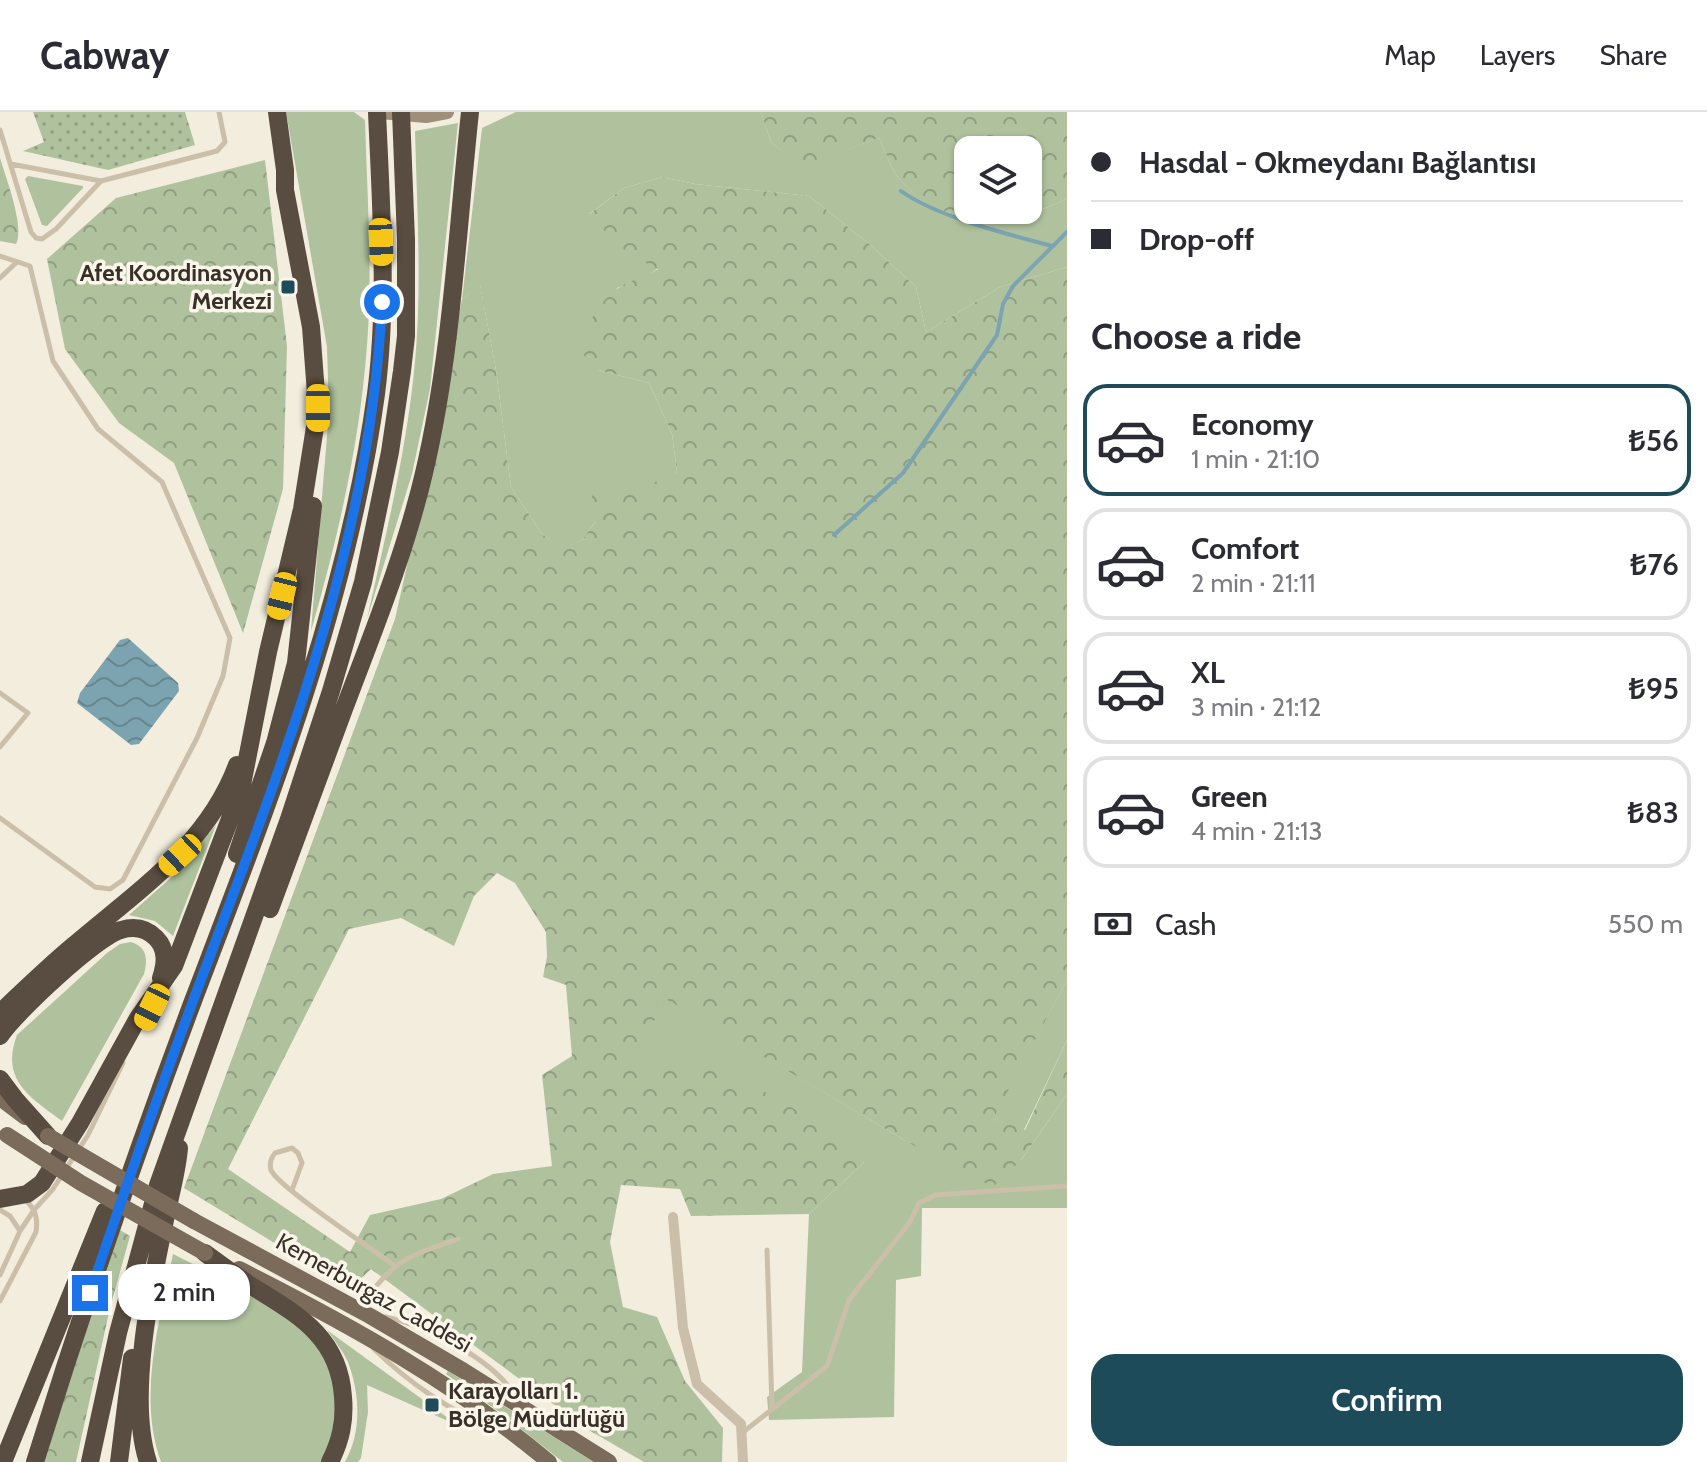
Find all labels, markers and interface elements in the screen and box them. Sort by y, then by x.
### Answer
text: Cabway [40,32,170,79]
text: Map [1384,38,1436,72]
text: Layers [1480,38,1555,72]
text: Share [1599,38,1667,72]
map controls [954,136,1042,224]
button: layers [954,136,1042,224]
text: Hasdal - Okmeydanı Bağlantısı [1139,144,1536,181]
car [368,218,394,266]
text: Drop-off [1139,221,1254,258]
place label: Afet Koordinasyon Merkezi [80,258,272,315]
marker: Afet Koordinasyon Merkezi [279,278,297,296]
route start [364,284,400,320]
text: Choose a ride [1091,314,1301,358]
car [306,384,330,432]
icon: car [1095,404,1167,476]
text: Economy [1191,406,1314,443]
text: ₺56 [1628,422,1679,459]
text: 1 min · 21:10 [1191,443,1320,475]
icon: car [1095,528,1167,600]
text: Comfort [1191,530,1299,567]
text: ₺76 [1630,546,1679,583]
text: 2 min · 21:11 [1191,567,1316,599]
car [265,570,299,622]
icon: car [1095,652,1167,724]
text: XL [1191,654,1225,691]
text: ₺95 [1628,670,1679,707]
text: 3 min · 21:12 [1191,691,1321,723]
icon: car [1095,776,1167,848]
text: Green [1191,778,1268,815]
text: ₺83 [1627,794,1679,831]
text: 4 min · 21:13 [1191,815,1323,847]
car [154,830,206,880]
icon: cash [1091,902,1135,946]
text: Cash [1155,906,1217,943]
text: 550 m [1608,908,1683,940]
car [131,980,173,1034]
street label: Kemerburgaz Caddesi [271,1227,477,1359]
callout: 2 min [118,1265,250,1321]
route end [72,1275,108,1311]
text: 2 min [153,1276,215,1308]
button: Confirm [1091,1354,1683,1446]
place label: Karayolları 1. Bölge Müdürlüğü [448,1376,625,1433]
marker: Karayolları 1. Bölge Müdürlüğü [423,1396,441,1414]

